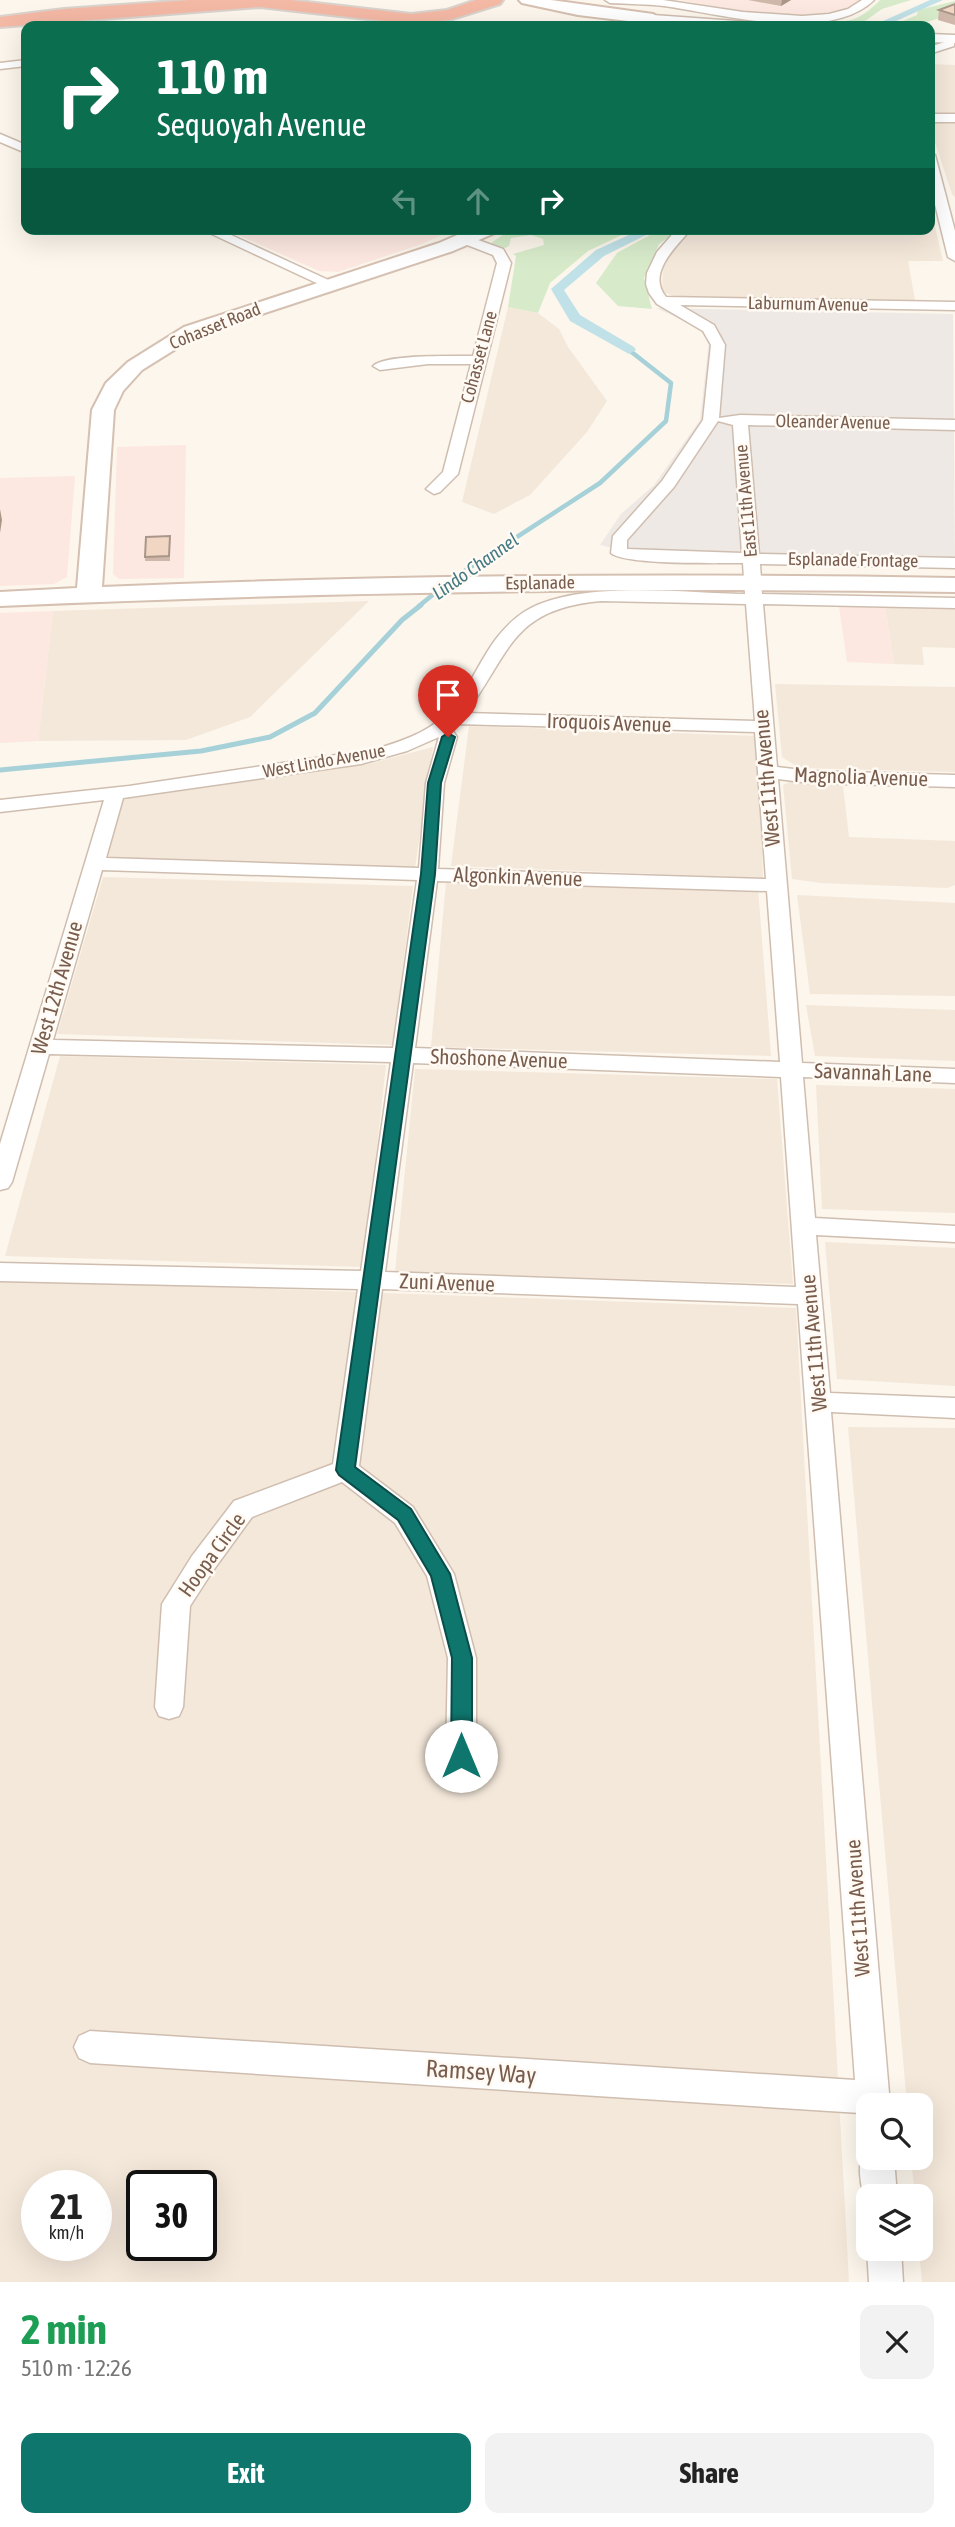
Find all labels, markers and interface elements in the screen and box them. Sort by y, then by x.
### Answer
text: 110 m [157,48,268,104]
icon: right [42,49,133,140]
text: Sequoyah Avenue [157,106,366,143]
icon: left [386,182,424,220]
icon: ahead [459,182,497,220]
icon: right [532,182,570,220]
street label: Laburnum Avenue [748,292,868,315]
street label: Cohasset Road [166,298,264,353]
street label: Cohasset Lane [456,309,501,405]
street label: Oleander Avenue [775,410,891,433]
street label: East 11th Avenue [730,444,761,558]
water label: Lindo Channel [428,528,522,604]
street label: Esplanade Frontage [788,548,918,571]
street label: Esplanade [505,571,575,594]
pin [418,665,478,737]
icon: arrive [429,676,467,714]
street label: Iroquois Avenue [546,708,672,736]
street label: West 11th Avenue [748,709,784,848]
street label: West Lindo Avenue [261,739,387,782]
street label: Magnolia Avenue [794,762,928,790]
street label: Algonkin Avenue [453,862,583,890]
street label: West 12th Avenue [26,918,87,1057]
street label: Shoshone Avenue [430,1044,568,1072]
street label: Savannah Lane [814,1058,932,1086]
street label: Zuni Avenue [399,1268,495,1296]
street label: West 11th Avenue [795,1274,831,1413]
street label: Hoopa Circle [173,1508,250,1601]
position arrow [424,1719,498,1793]
street label: West 11th Avenue [840,1839,874,1977]
street label: Ramsey Way [425,2054,537,2089]
map controls [856,2093,933,2261]
button: search [856,2093,933,2170]
speed limit sign: 30 [126,2170,217,2261]
button: layers [856,2184,933,2261]
text: 21 [50,2186,83,2226]
text: km/h [49,2222,84,2243]
text: 2 min [21,2305,107,2353]
button: close [860,2305,934,2379]
text: 510 m · 12:26 [21,2355,132,2381]
button: Exit [21,2433,471,2513]
button: Share [485,2433,934,2513]

